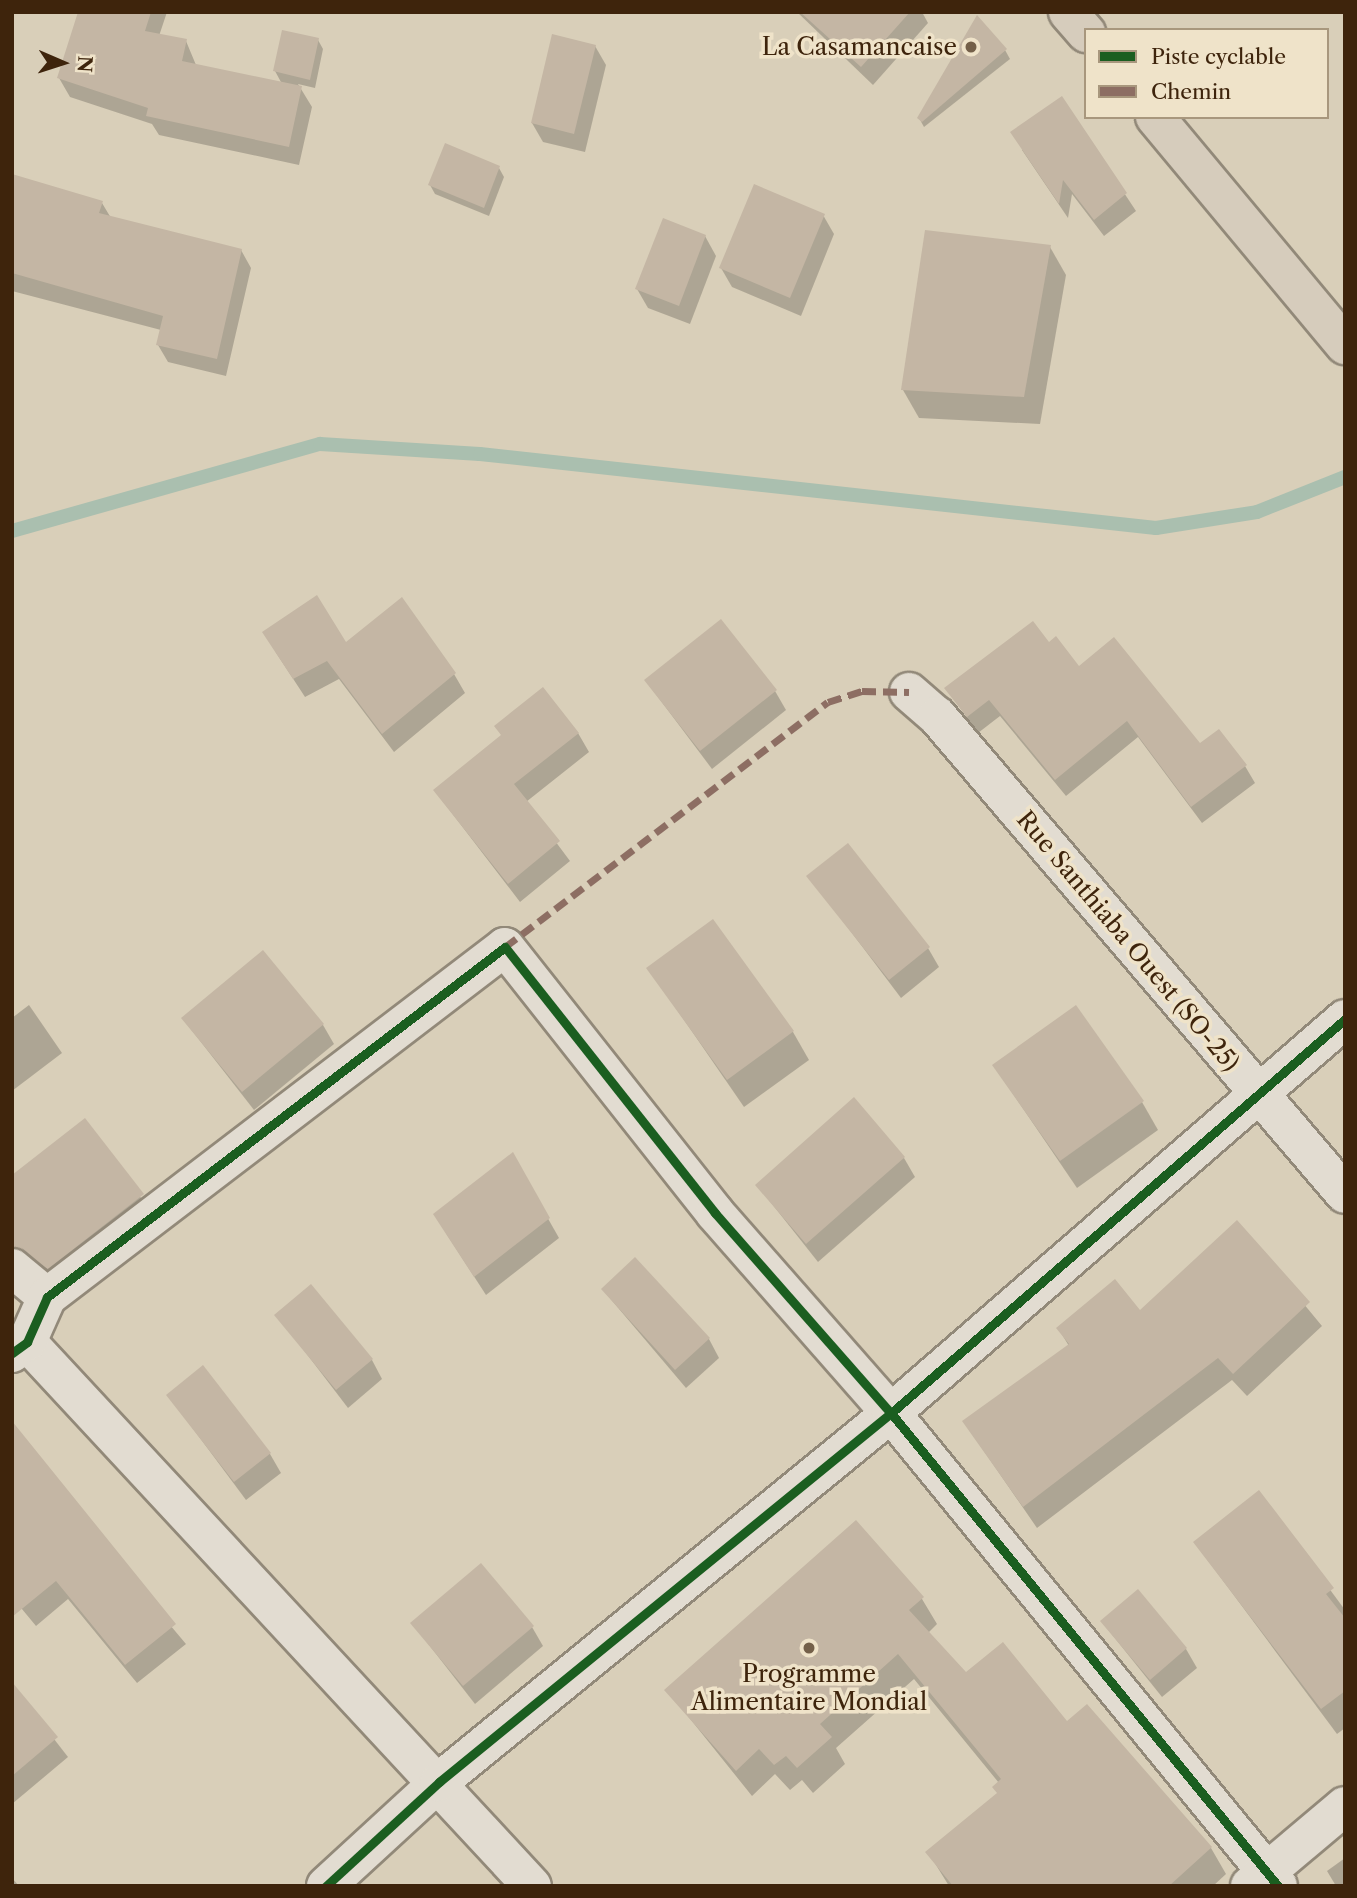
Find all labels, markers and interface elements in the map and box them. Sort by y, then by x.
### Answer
north arrow [28,28,98,98]
legend [1084,28,1329,119]
place label: La Casamancaise [761,33,957,61]
marker: La Casamancaise [963,39,979,55]
text: Piste cyclable [1151,44,1286,69]
text: N [73,55,96,73]
text: Chemin [1151,79,1231,104]
street label: Rue Santhiaba Ouest (SO-25) [1011,805,1245,1077]
marker: Programme Alimentaire Mondial [801,1640,817,1656]
place label: Programme Alimentaire Mondial [691,1660,927,1716]

